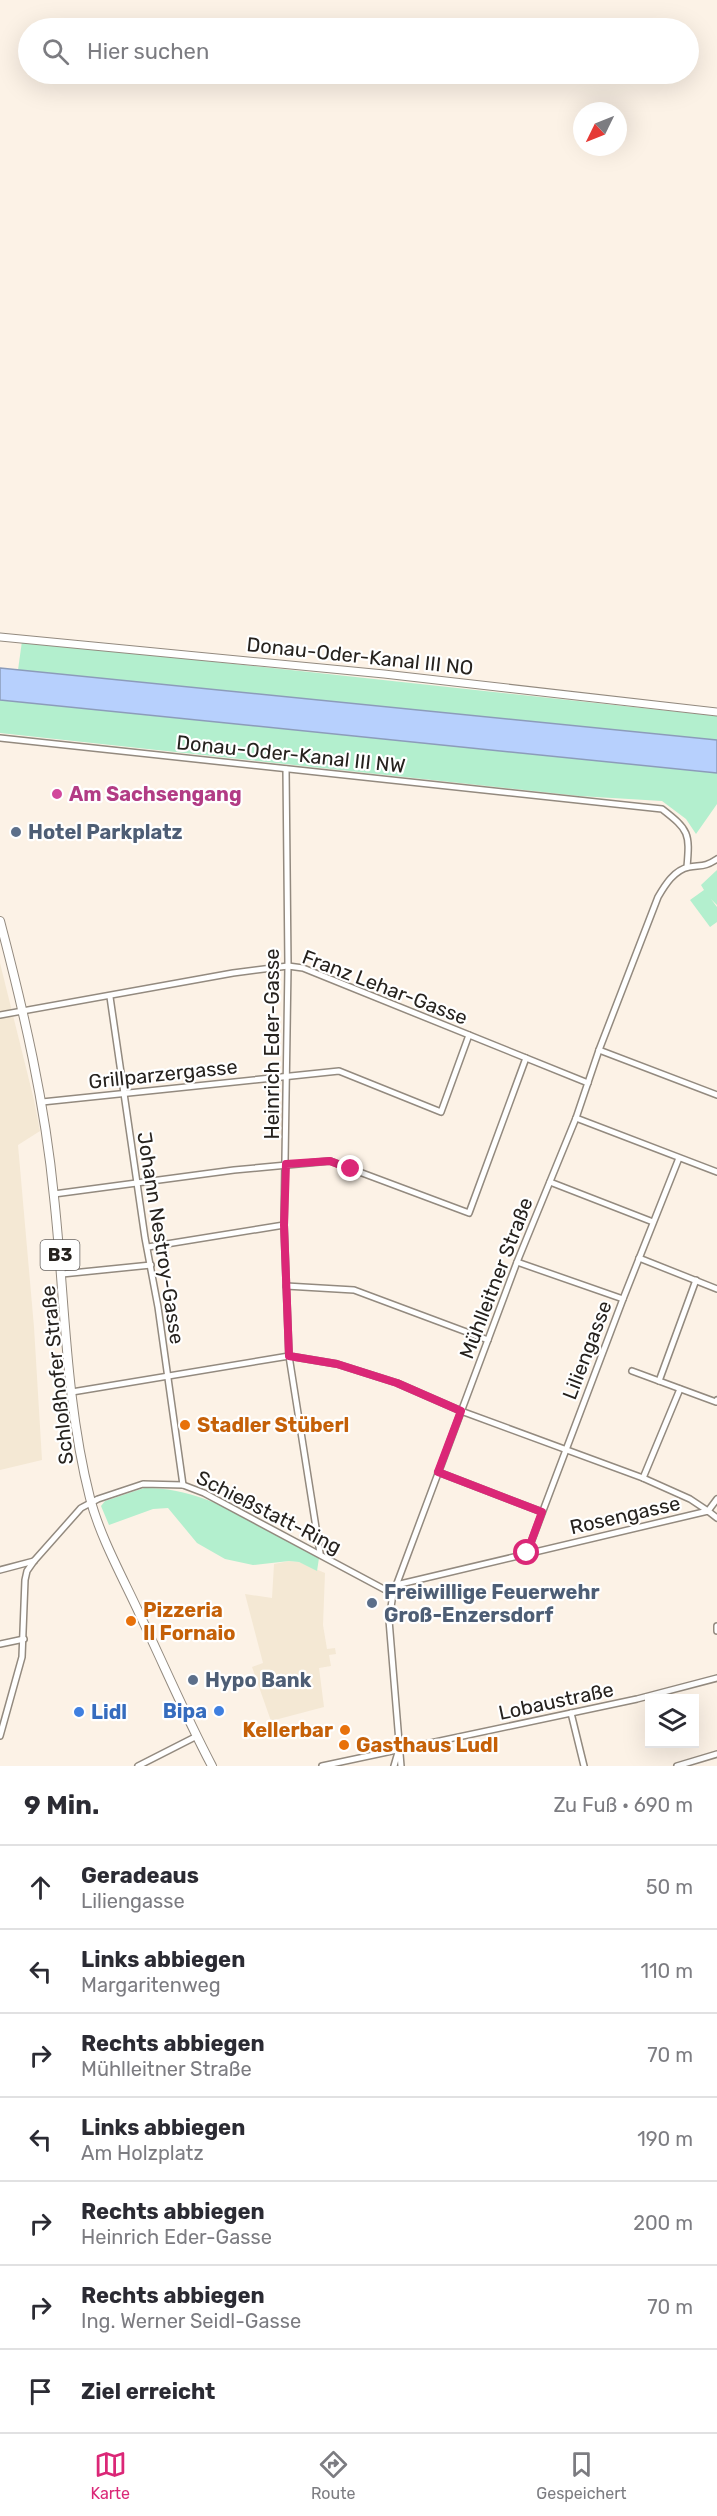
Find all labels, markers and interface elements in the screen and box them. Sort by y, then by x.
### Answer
search box [18,18,699,84]
icon: search [39,35,72,68]
text: Hier suchen [87,38,209,65]
north arrow [573,102,627,156]
street label: Donau-Oder-Kanal III NO [246,632,474,680]
street label: Donau-Oder-Kanal III NW [175,730,407,778]
place label: Am Sachsengang [69,782,242,806]
marker: Am Sachsengang [50,787,64,801]
place label: Hotel Parkplatz [28,820,183,844]
marker: Hotel Parkplatz [9,825,23,839]
street label: Franz Lehar-Gasse [299,944,471,1030]
street label: Heinrich Eder-Gasse [260,949,284,1139]
street label: Grillparzergasse [87,1054,239,1094]
street label: Johann Nestroy-Gasse [132,1130,190,1346]
route end [337,1155,363,1181]
street label: Mühlleitner Straße [454,1194,538,1362]
road number: B3 [40,1240,80,1270]
street label: Schloßhofer Straße [36,1284,78,1466]
street label: Liliengasse [557,1297,617,1403]
place label: Stadler Stüberl [197,1413,349,1437]
marker: Stadler Stüberl [178,1418,192,1432]
street label: Schießstatt-Ring [193,1465,345,1559]
street label: Rosengasse [567,1491,683,1539]
route start [513,1539,539,1565]
place label: Freiwillige Feuerwehr Groß-Enzersdorf [384,1580,599,1627]
marker: Freiwillige Feuerwehr Groß-Enzersdorf [365,1596,379,1610]
place label: Pizzeria Il Fornaio [143,1598,236,1645]
marker: Pizzeria Il Fornaio [124,1614,138,1628]
place label: Hypo Bank [205,1668,312,1692]
marker: Hypo Bank [186,1673,200,1687]
street label: Lobaustraße [496,1677,616,1725]
map controls [645,1694,699,1748]
button: layers [645,1694,699,1748]
place label: Bipa [163,1699,207,1723]
place label: Lidl [91,1700,127,1724]
marker: Bipa [212,1704,226,1718]
marker: Lidl [72,1705,86,1719]
place label: Kellerbar [243,1718,333,1742]
marker: Kellerbar [338,1723,352,1737]
place label: Gasthaus Ludl [356,1733,498,1757]
marker: Gasthaus Ludl [337,1738,351,1752]
text: 9 Min. [24,1790,99,1821]
text: Zu Fuß · 690 m [553,1793,693,1817]
text: Geradeaus [81,1862,199,1889]
icon: ahead [24,1871,57,1904]
text: 50 m [646,1875,693,1899]
text: Liliengasse [81,1889,185,1913]
text: Links abbiegen [81,1946,245,1973]
icon: left [24,1955,57,1988]
text: 110 m [641,1959,693,1983]
text: Margaritenweg [81,1973,221,1997]
text: Rechts abbiegen [81,2030,265,2057]
icon: right [24,2039,57,2072]
text: 70 m [647,2043,693,2067]
text: Mühlleitner Straße [81,2057,252,2081]
text: Links abbiegen [81,2114,245,2141]
icon: left [24,2123,57,2156]
text: 190 m [637,2127,693,2151]
text: Am Holzplatz [81,2141,204,2165]
text: Rechts abbiegen [81,2198,265,2225]
icon: right [24,2207,57,2240]
text: 200 m [633,2211,693,2235]
text: Heinrich Eder-Gasse [81,2225,272,2249]
text: Rechts abbiegen [81,2282,265,2309]
icon: right [24,2291,57,2324]
text: 70 m [647,2295,693,2319]
text: Ing. Werner Seidl-Gasse [81,2309,301,2333]
icon: arrive [24,2375,57,2408]
text: Ziel erreicht [81,2378,215,2405]
tab: Karte [90,2448,130,2503]
tab: Route [311,2448,355,2503]
tab: Gespeichert [536,2448,627,2503]

